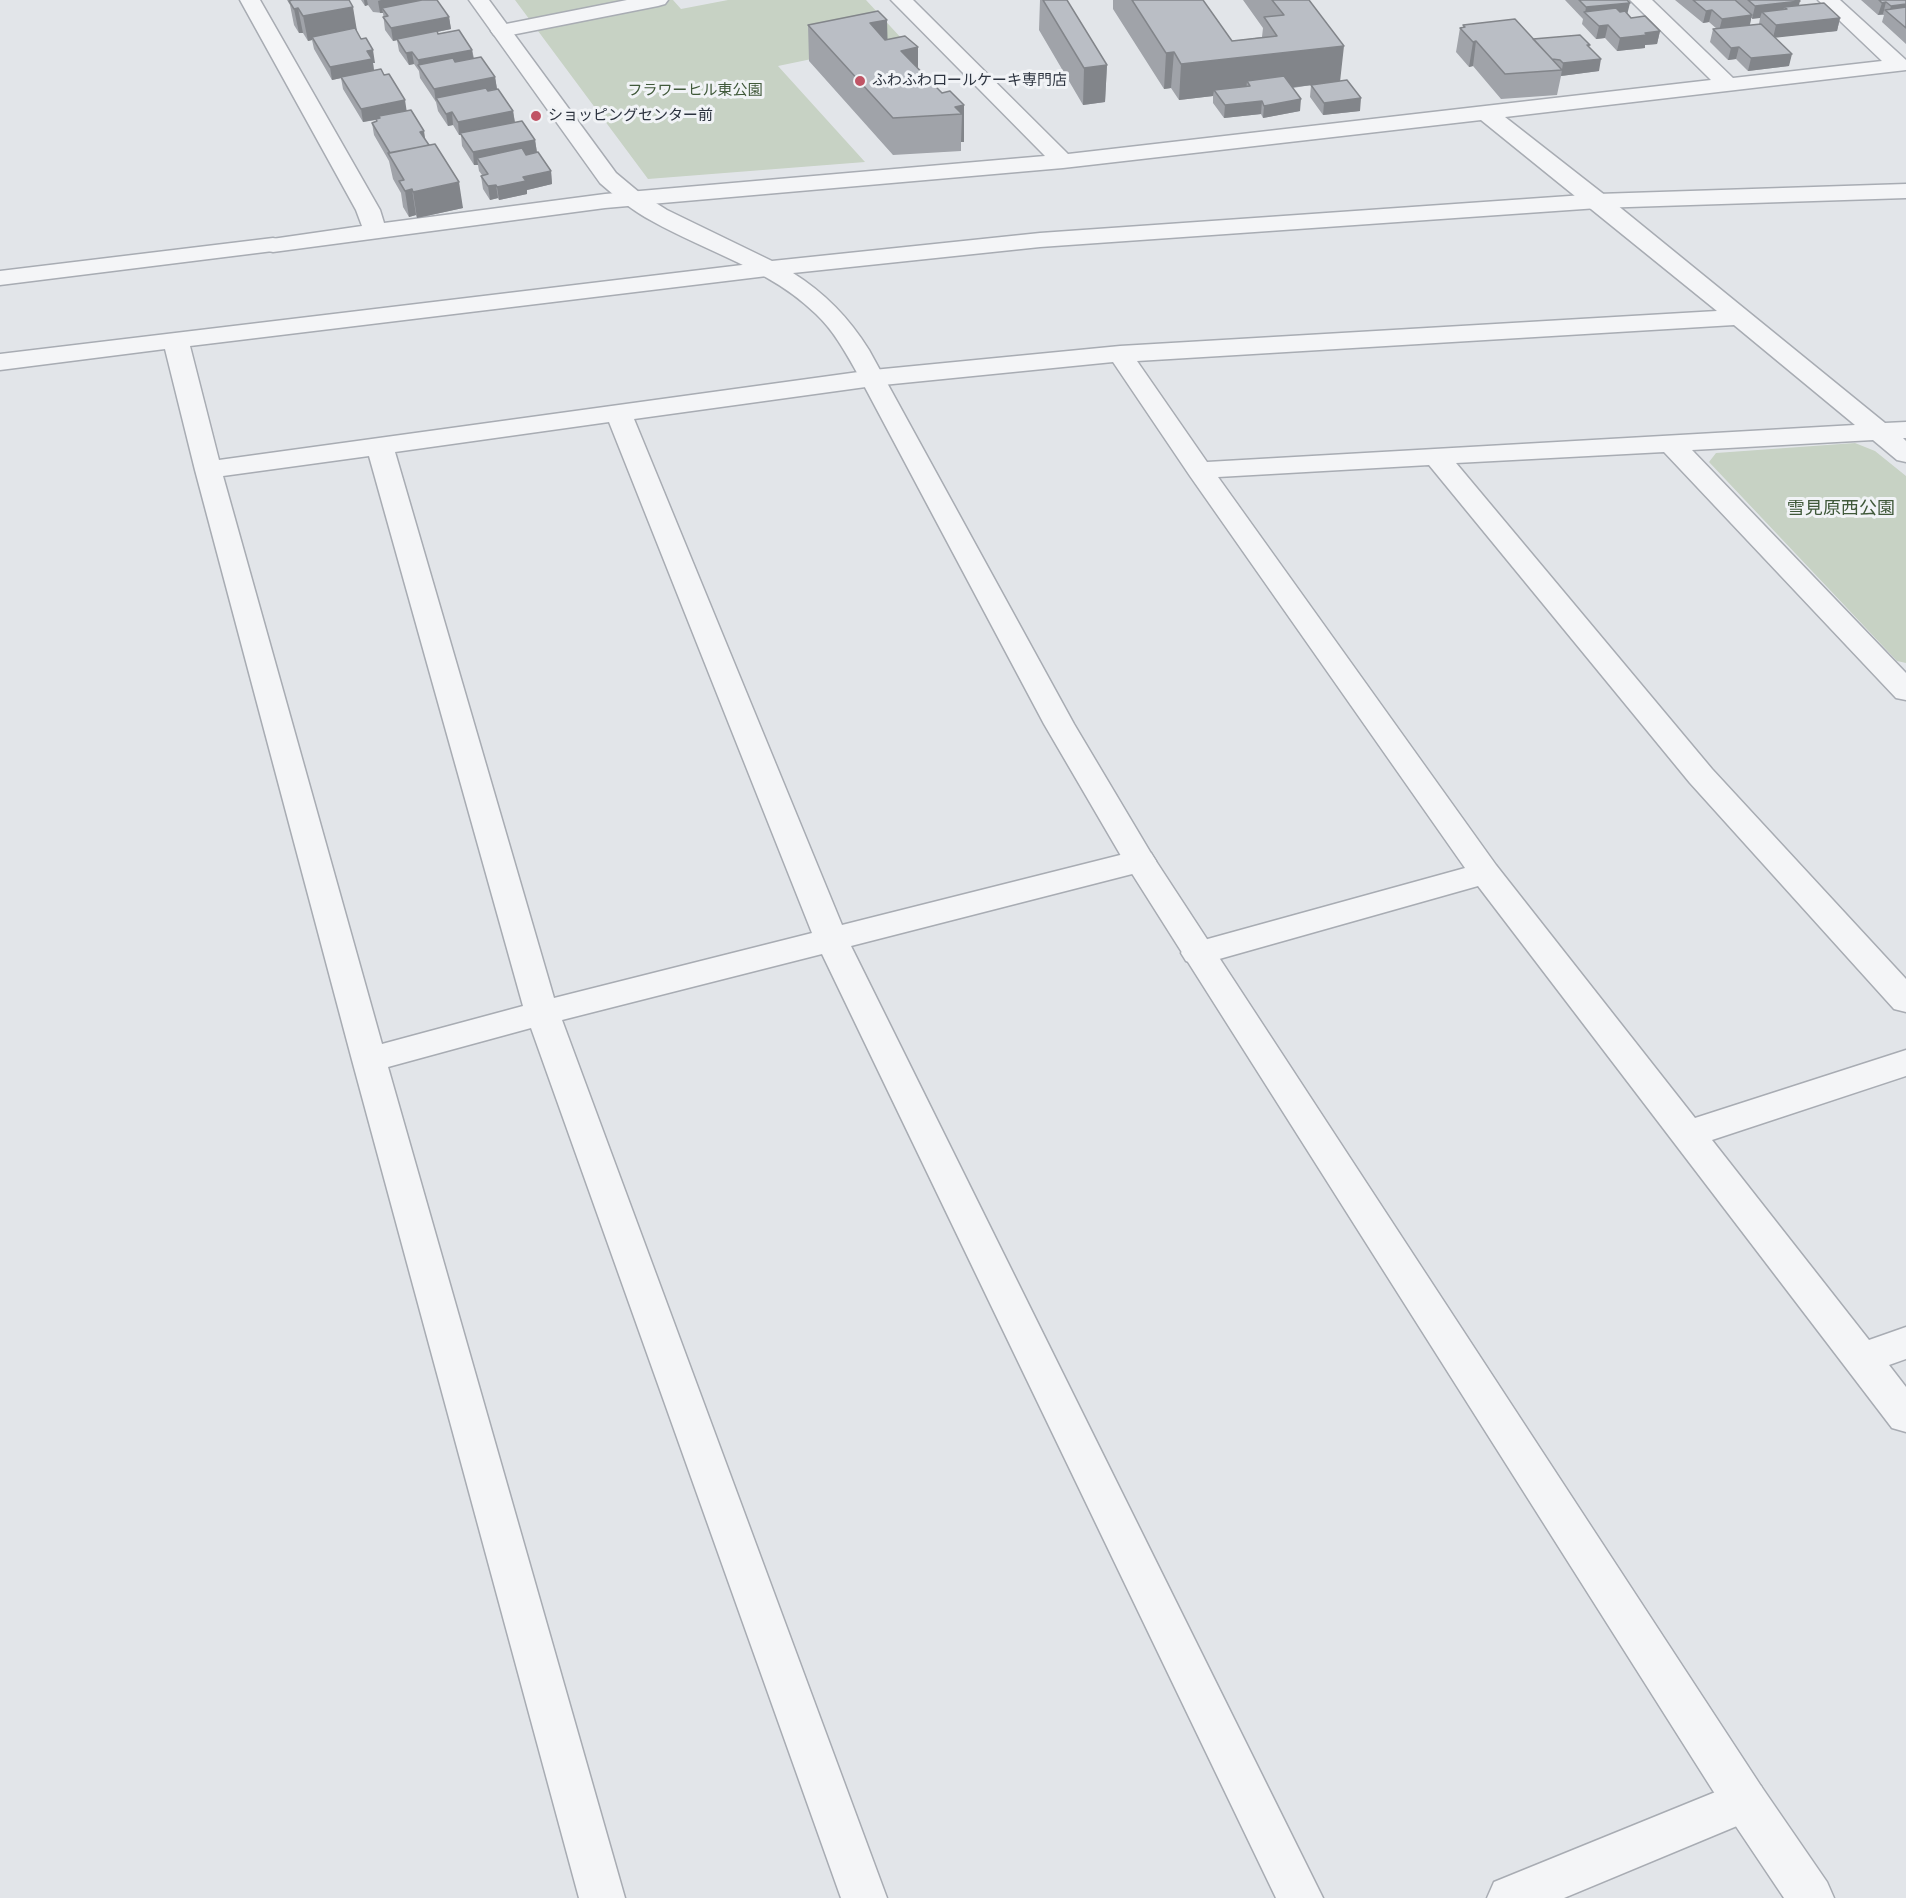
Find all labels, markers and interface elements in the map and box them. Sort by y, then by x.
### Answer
place label: ふわふわロールケーキ専門店 [872,72,1067,90]
marker: ふわふわロールケーキ専門店 [853,74,867,88]
park label: フラワーヒル東公園 [628,82,762,100]
place label: ショッピングセンター前 [548,107,713,125]
marker: ショッピングセンター前 [529,109,543,123]
park label: 雪見原西公園 [1787,498,1895,520]

